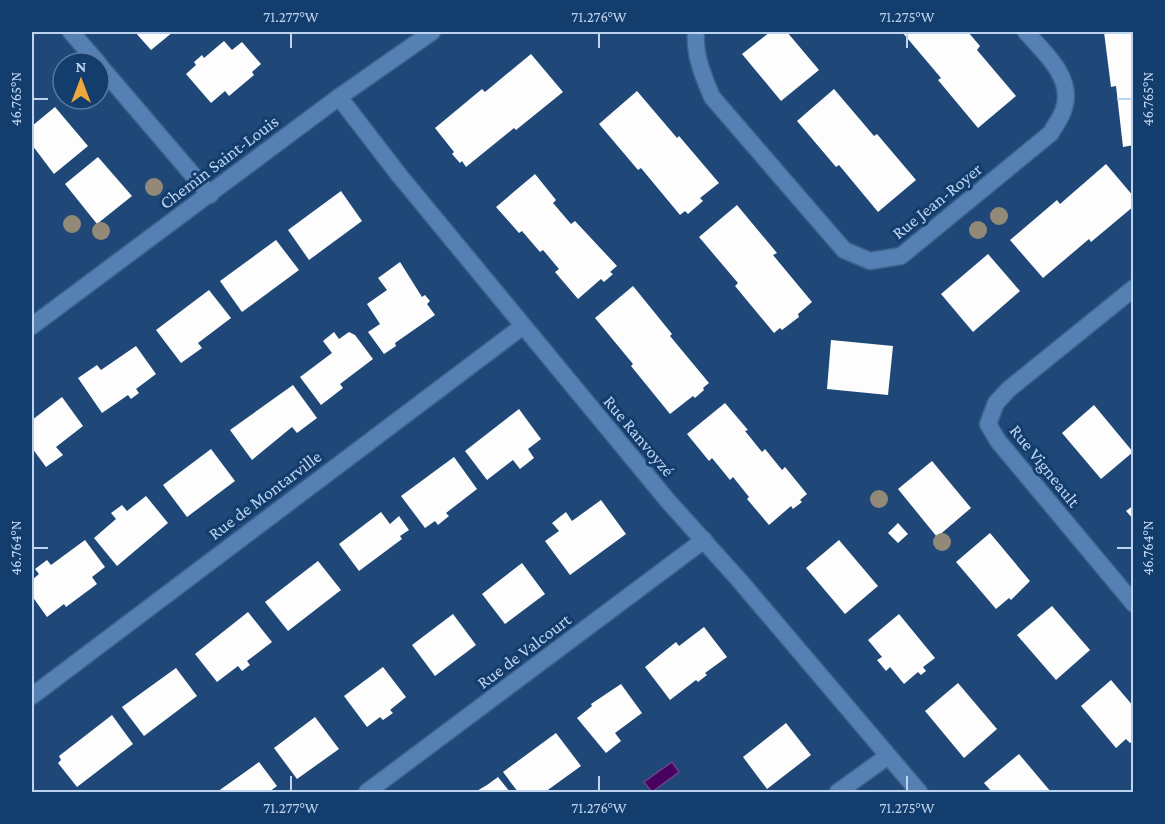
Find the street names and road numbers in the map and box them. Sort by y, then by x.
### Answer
street label: Chemin Saint-Louis [156,111,282,213]
street label: Rue Jean-Royer [888,158,986,243]
street label: Rue Ranvoyzé [599,392,679,481]
street label: Rue Vigneault [1006,421,1085,512]
street label: Rue de Montarville [205,446,325,544]
street label: Rue de Valcourt [473,609,576,693]

